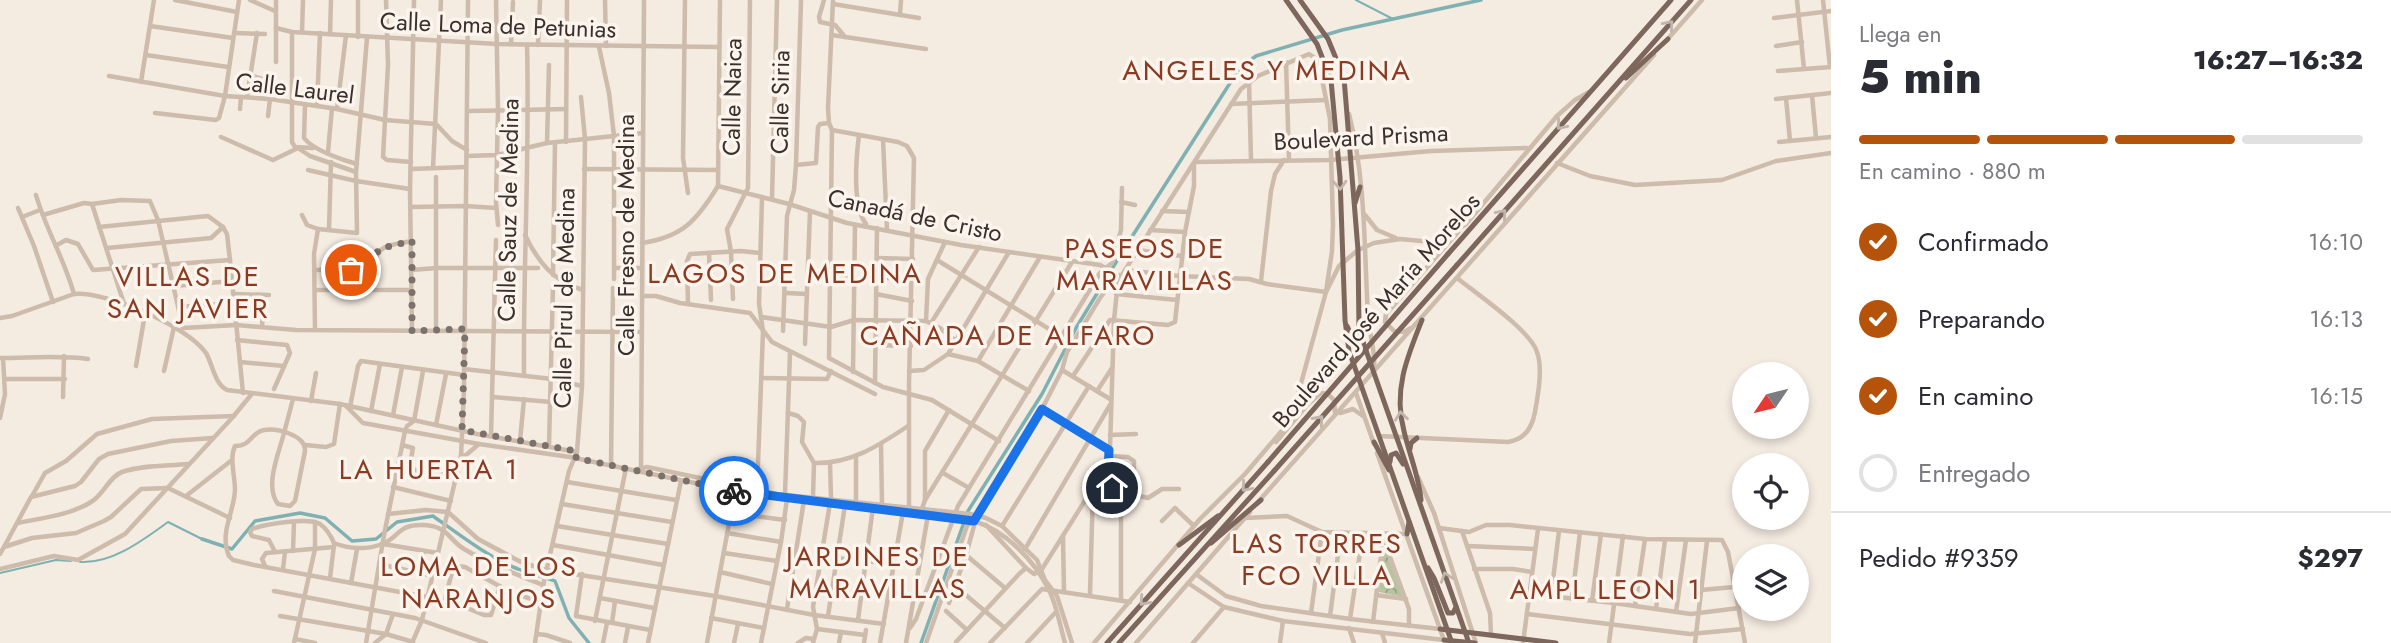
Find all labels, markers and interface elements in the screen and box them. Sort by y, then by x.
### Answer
street label: Calle Loma de Petunias [379,3,617,47]
text: Llega en [1859,17,1941,51]
one-way arrow [1661,20,1673,33]
street label: Calle Naica [713,38,751,156]
text: 16:27–16:32 [2193,41,2363,79]
text: 5 min [1859,44,1982,110]
street label: Calle Siria [762,50,798,154]
district label: ANGELES Y MEDINA [1122,50,1412,91]
street label: Calle Laurel [234,63,356,113]
street label: Calle Sauz de Medina [489,98,527,322]
street label: Calle Fresno de Medina [608,114,643,356]
street label: Boulevard Prisma [1273,115,1449,159]
one-way arrow [1557,116,1569,129]
text: En camino · 880 m [1859,154,2046,188]
street label: Canadá de Cristo [825,179,1005,251]
one-way arrow [1333,180,1348,191]
street label: Boulevard José María Morelos [1264,185,1488,435]
street label: Calle Pirul de Medina [545,187,583,409]
one-way arrow [1494,209,1506,222]
icon: check [1859,223,1897,261]
text: Confirmado [1918,223,2049,261]
text: 16:10 [2308,225,2363,259]
district label: PASEOS DE MARAVILLAS [1056,228,1234,301]
pin [321,240,381,300]
icon: bag [332,251,370,289]
district label: LAGOS DE MEDINA [647,253,923,294]
district label: VILLAS DE SAN JAVIER [107,256,269,329]
icon: check [1859,300,1897,338]
text: Preparando [1918,300,2045,338]
text: 16:13 [2310,302,2363,336]
district label: CAÑADA DE ALFARO [860,315,1156,356]
north arrow [1732,362,1810,439]
map controls [1732,362,1809,621]
icon: check [1859,377,1897,415]
text: En camino [1918,377,2034,415]
text: 16:15 [2309,379,2363,413]
one-way arrow [1394,411,1409,422]
one-way arrow [1311,415,1324,428]
district label: LA HUERTA 1 [339,449,519,490]
button: locate [1732,453,1809,530]
text: Entregado [1918,454,2030,492]
courier [699,456,769,526]
pin [1082,458,1142,518]
icon: home [1093,469,1131,507]
icon: bike [715,472,753,510]
one-way arrow [1242,479,1254,492]
district label: LAS TORRES FCO VILLA [1231,523,1403,596]
district label: JARDINES DE MARAVILLAS [782,536,970,609]
text: Pedido #9359 [1859,539,2019,577]
text: $297 [2297,539,2363,577]
button: layers [1732,544,1809,621]
district label: LOMA DE LOS NARANJOS [380,546,578,619]
district label: AMPL LEON 1 [1510,569,1702,610]
one-way arrow [1440,572,1454,584]
one-way arrow [1140,593,1152,606]

